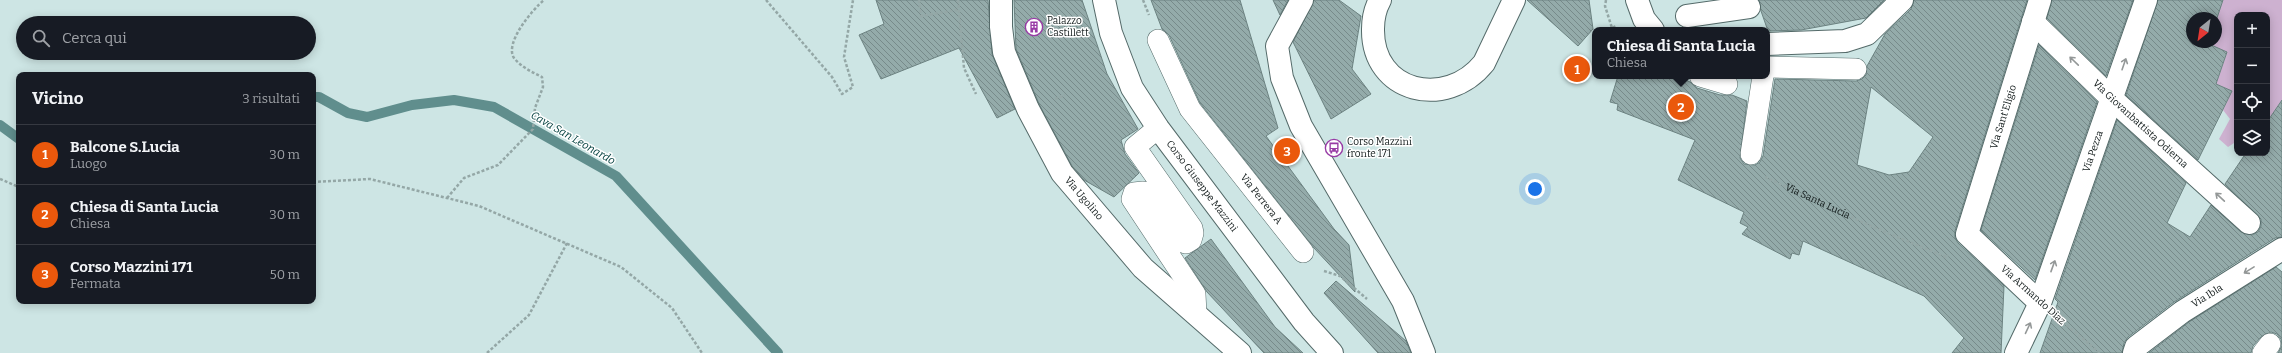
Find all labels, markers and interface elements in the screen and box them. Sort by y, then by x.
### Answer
north arrow [2186,12,2222,48]
map controls [2234,12,2270,156]
button: + [2234,12,2270,48]
place label: Palazzo Castillett [1047,15,1089,39]
search box [16,16,316,60]
building icon: Palazzo Castillett [1024,17,1044,37]
icon: search [30,27,52,49]
popup [1592,27,1770,79]
text: Cerca qui [62,29,127,47]
text: Chiesa di Santa Lucia [1607,37,1755,55]
button: − [2234,48,2270,84]
pin: 1 [1564,54,1590,84]
text: Chiesa [1607,55,1647,70]
one-way arrow [2069,56,2079,66]
one-way arrow [2121,58,2128,71]
street label: Via Giovanbattista Odierna [2090,77,2191,171]
street label: Via Sant'Eligio [1988,83,2019,151]
button: locate [2234,84,2270,120]
text: Vicino [32,88,84,109]
text: 3 risultati [242,91,300,106]
pin: 2 [1668,92,1694,122]
water label: Cava San Leonardo [528,109,618,167]
button: layers [2234,120,2270,156]
street label: Via Pezza [2080,129,2106,174]
pin: 3 [1274,136,1300,166]
place label: Corso Mazzini fronte 171 [1347,136,1412,160]
text: Balcone S.Lucia [70,138,180,156]
street label: Corso Giuseppe Mazzini [1163,138,1240,234]
bus stop icon: Corso Mazzini fronte 171 [1324,138,1344,158]
text: 1 [42,147,48,162]
text: 30 m [269,147,300,162]
text: Luogo [70,156,107,171]
street label: Via Perrera A [1238,172,1285,227]
street label: Via Ugolino [1062,174,1106,223]
your location [1525,179,1545,199]
street label: Via Santa Lucia [1783,181,1853,222]
one-way arrow [2215,192,2225,202]
text: Chiesa di Santa Lucia [70,198,219,216]
text: 2 [41,207,49,222]
text: 30 m [269,207,300,222]
text: Chiesa [70,216,110,231]
text: Corso Mazzini 171 [70,258,193,276]
one-way arrow [2049,261,2057,273]
street label: Via Armando Diaz [1998,263,2068,327]
one-way arrow [2243,266,2255,274]
text: 3 [41,267,49,282]
text: 50 m [270,267,300,282]
text: Fermata [70,276,121,291]
street label: Via Ibla [2190,282,2225,310]
one-way arrow [2025,322,2032,334]

